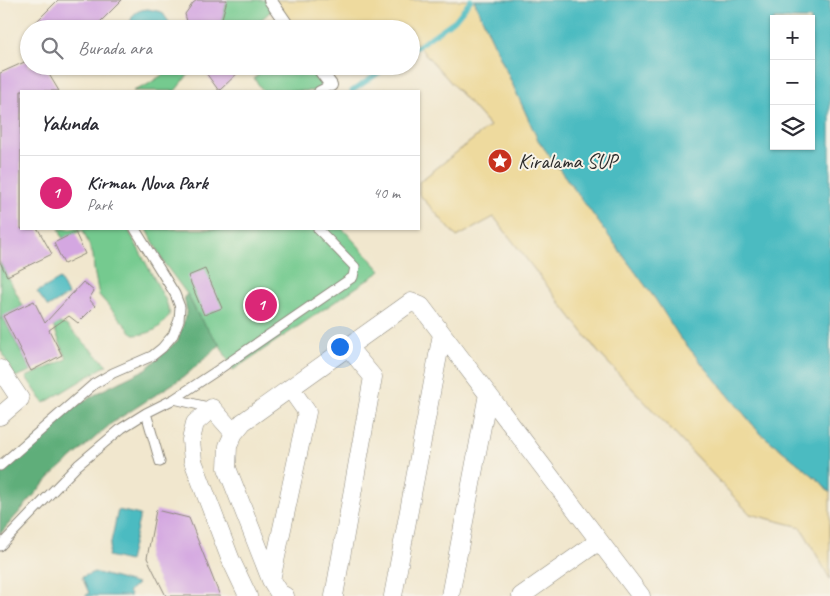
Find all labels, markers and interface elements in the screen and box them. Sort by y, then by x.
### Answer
map controls [770,15,815,150]
button: + [770,15,815,60]
search box [20,20,420,75]
icon: search [38,34,66,62]
text: Burada ara [78,36,152,60]
button: − [770,60,815,105]
button: layers [770,105,815,150]
text: Yakında [40,110,98,136]
place icon: Kiralama SUP [487,148,513,174]
place label: Kiralama SUP [518,148,620,174]
text: Kirman Nova Park [87,171,208,195]
text: 1 [52,183,60,203]
text: 40 m [373,183,400,203]
text: Park [87,195,112,215]
pin: 1 [245,286,277,324]
your location [327,334,353,360]

